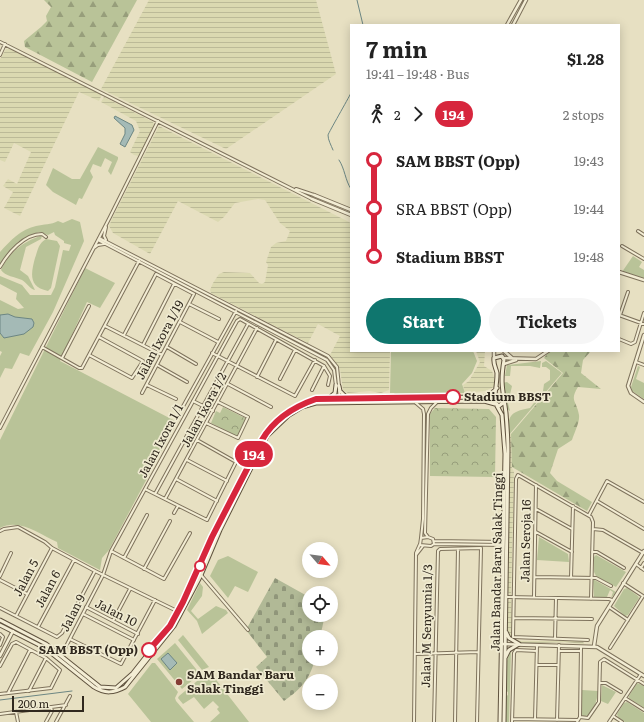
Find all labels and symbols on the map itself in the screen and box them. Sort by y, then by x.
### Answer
street label: Jalan Ixora 1/19 [131,297,188,382]
street label: Jalan Ixora 1/2 [176,369,230,450]
place label: Stadium BBST [464,387,551,405]
marker: Stadium BBST [445,389,461,405]
street label: Jalan Ixora 1/1 [133,400,187,481]
line badge: 194 [231,441,277,467]
street label: Jalan Bandar Baru Salak Tinggi [485,472,507,652]
street label: Jalan Seroja 16 [515,499,535,583]
north arrow [302,542,338,578]
street label: Jalan 5 [8,556,42,599]
unlabelled marker [194,560,206,572]
street label: Jalan M Senyumia 1/3 [416,564,436,688]
street label: Jalan 6 [30,566,65,610]
street label: Jalan 9 [55,591,89,634]
street label: Jalan 10 [92,594,141,630]
place label: SAM BBST (Opp) [39,640,138,658]
marker: SAM BBST (Opp) [141,642,157,658]
place label: SAM Bandar Baru Salak Tinggi [187,665,294,697]
marker: SAM Bandar Baru Salak Tinggi [174,677,184,687]
scale bar [12,694,84,713]

